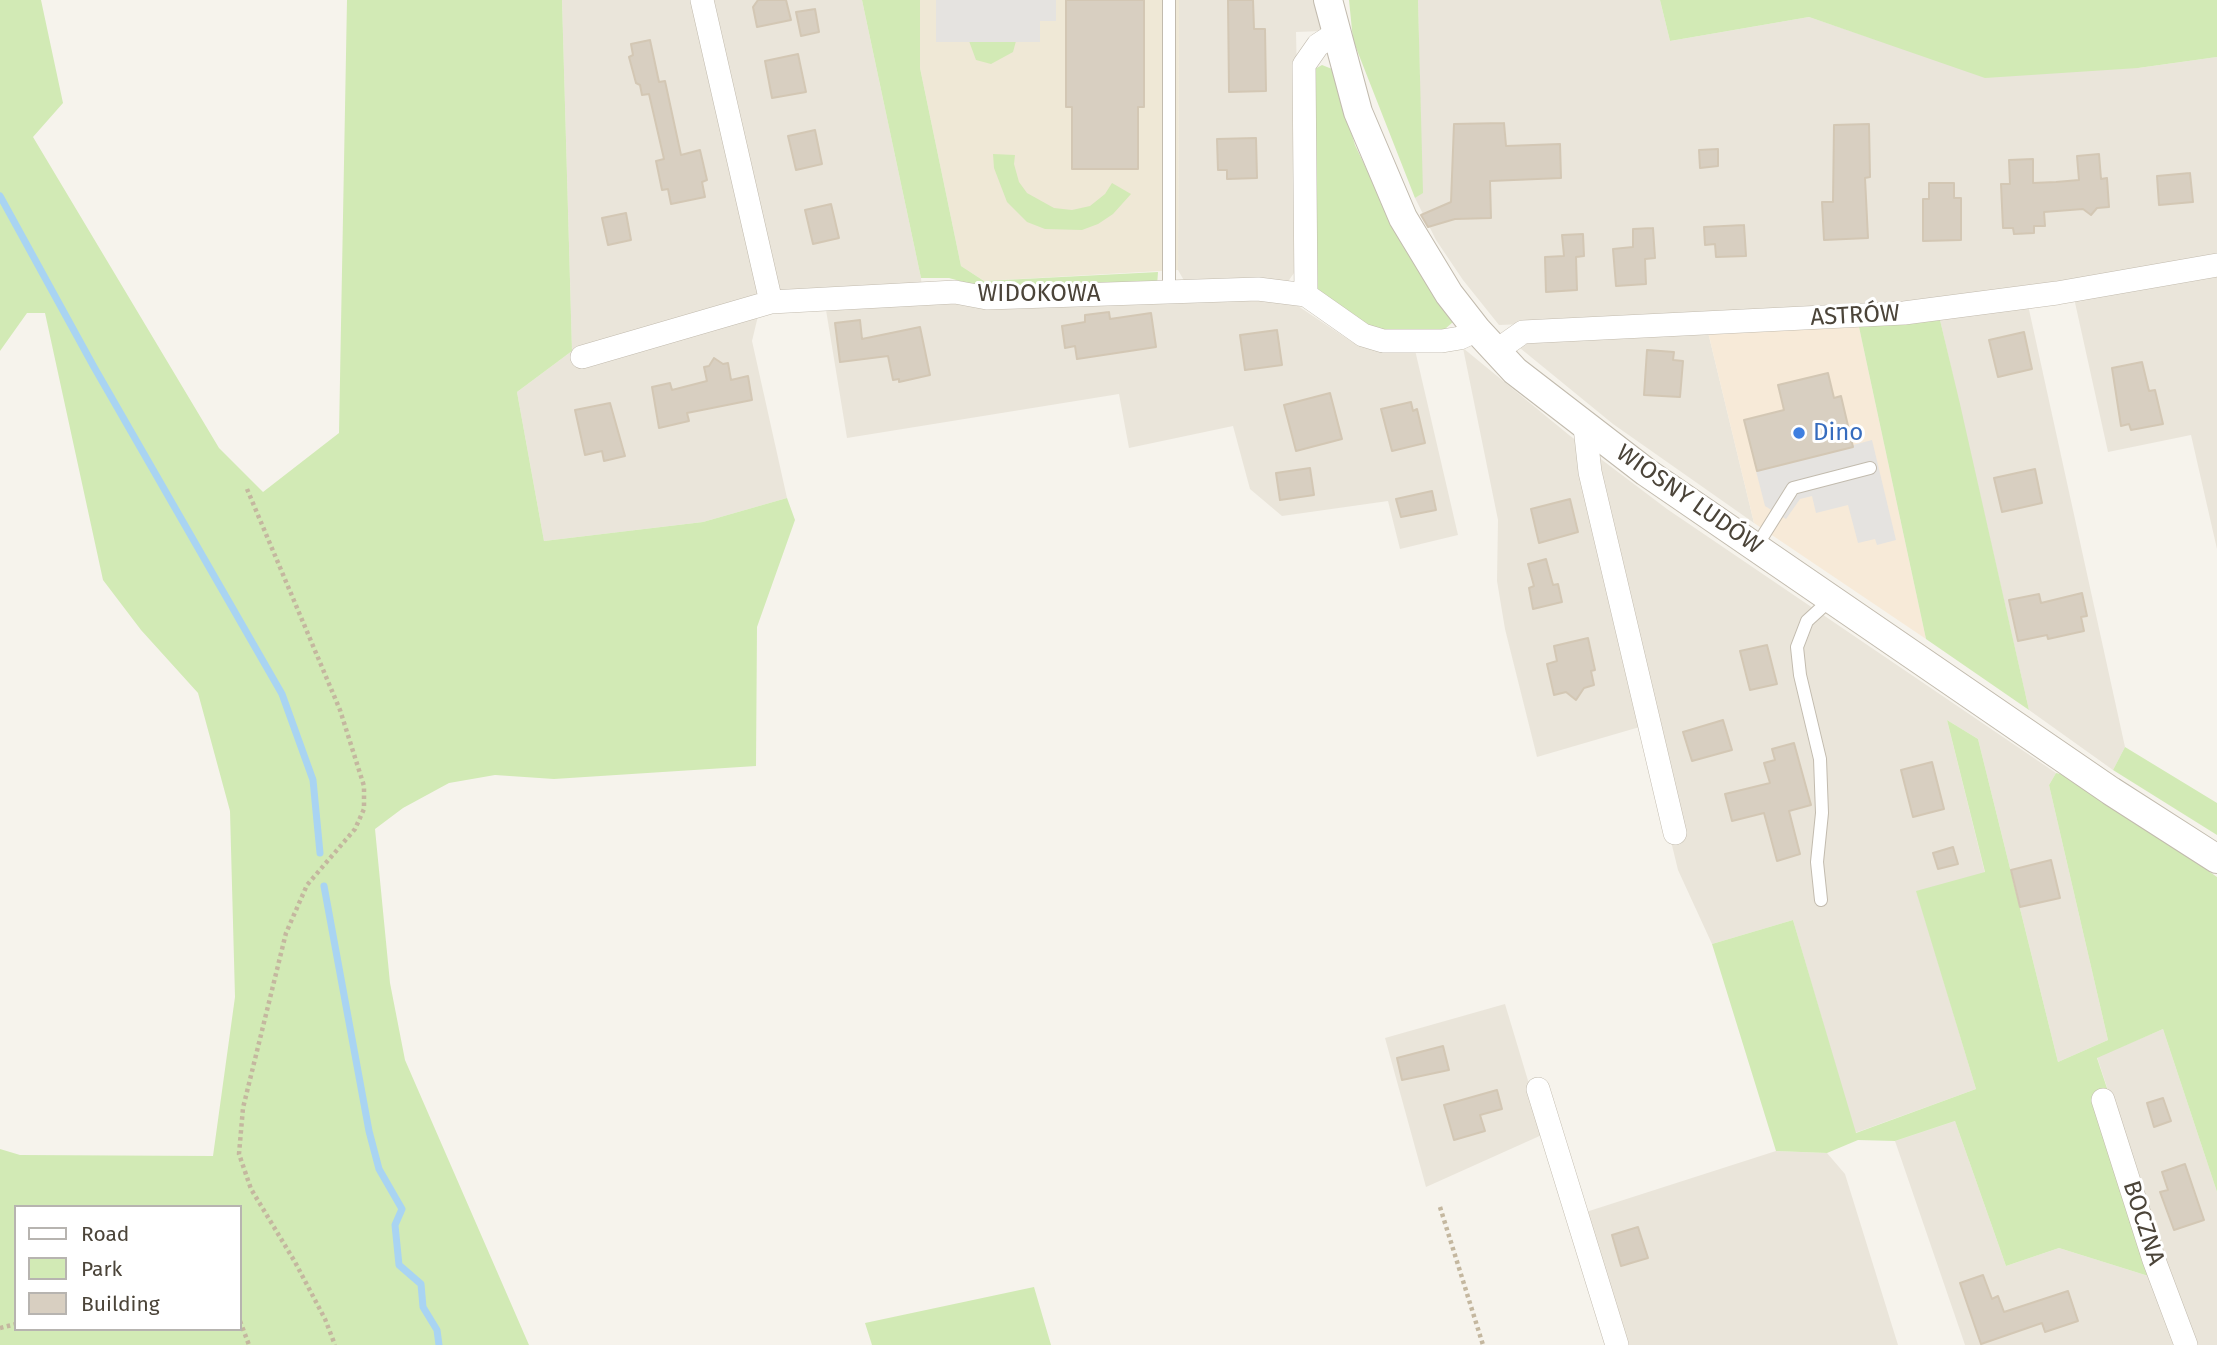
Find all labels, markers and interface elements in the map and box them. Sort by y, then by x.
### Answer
street label: WIDOKOWA [978,280,1100,308]
street label: ASTRÓW [1810,299,1900,333]
place label: Dino [1813,419,1863,447]
marker: Dino [1791,425,1807,441]
street label: WIOSNY LUDÓW [1610,439,1768,561]
street label: BOCZNA [2116,1177,2170,1269]
legend [14,1205,242,1331]
text: Road [81,1221,129,1247]
text: Park [81,1256,122,1282]
text: Building [81,1291,160,1317]

